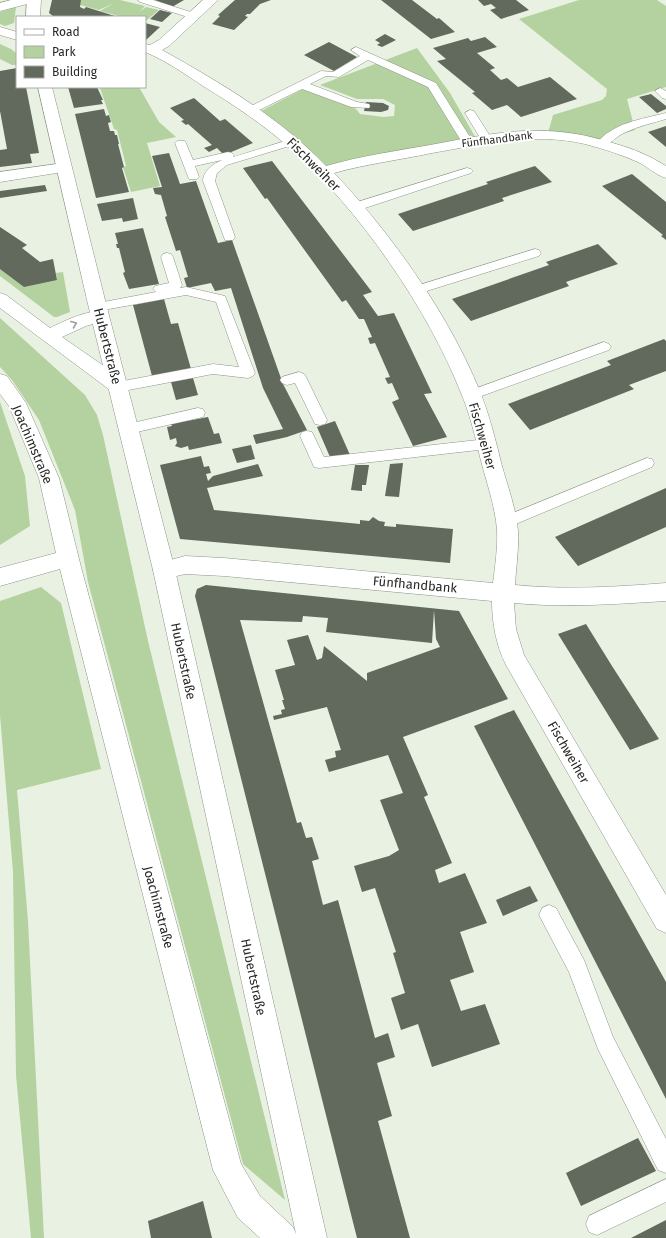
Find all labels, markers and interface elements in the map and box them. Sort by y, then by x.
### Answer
legend [16,16,146,88]
text: Road [52,25,80,39]
text: Park [52,45,76,59]
text: Building [52,65,98,79]
street label: Fünfhandbank [461,129,534,150]
street label: Fischweiher [284,135,343,194]
street label: Hubertstraße [91,306,124,386]
one-way arrow [70,321,77,329]
street label: Fischweiher [466,401,499,472]
street label: Joachimstraße [9,402,56,486]
street label: Fünfhandbank [372,573,458,596]
street label: Hubertstraße [168,621,199,701]
street label: Fischweiher [545,718,592,786]
street label: Joachimstraße [140,864,177,950]
street label: Hubertstraße [238,937,269,1017]

